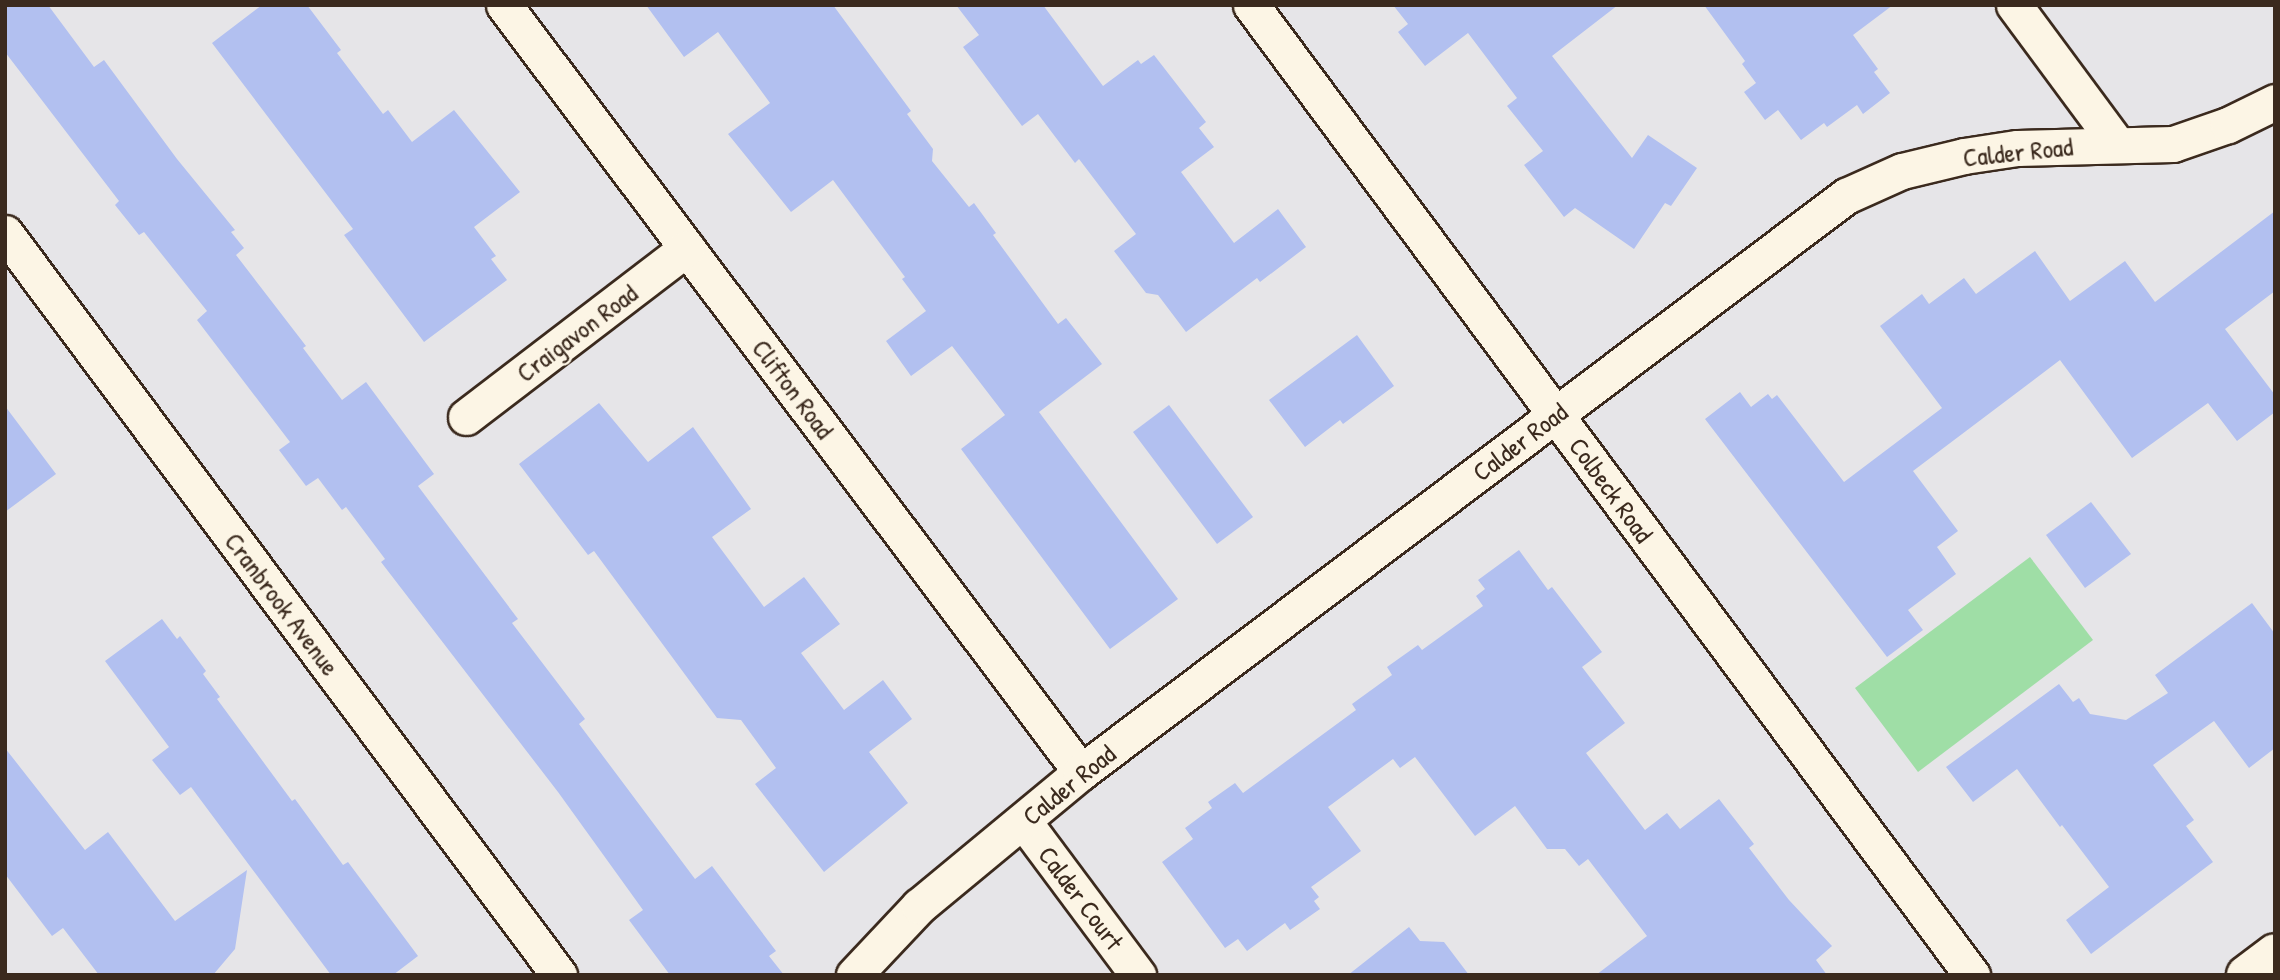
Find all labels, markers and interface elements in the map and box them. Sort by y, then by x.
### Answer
street label: Calder Road [1961,131,2075,173]
street label: Craigavon Road [510,277,644,389]
street label: Clifton Road [746,333,840,445]
street label: Calder Road [1467,396,1573,488]
street label: Colbeck Road [1562,431,1660,549]
street label: Cranbrook Avenue [218,526,346,682]
street label: Calder Road [1016,738,1122,832]
street label: Calder Court [1032,840,1130,956]

